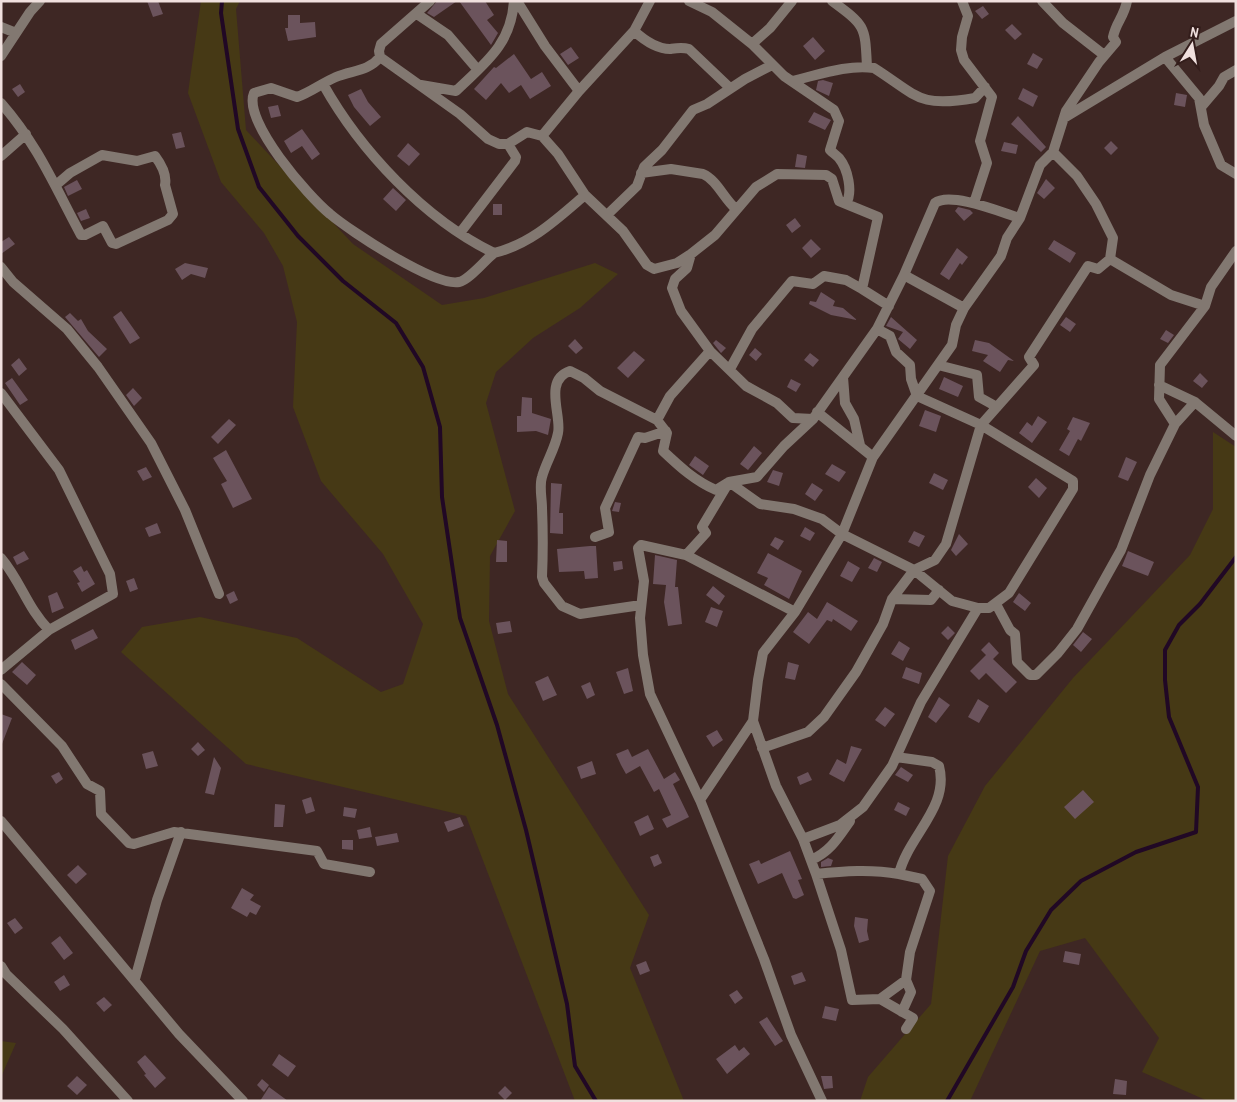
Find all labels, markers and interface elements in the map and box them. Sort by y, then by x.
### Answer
north arrow [1167,20,1217,70]
text: N [1189,23,1200,42]

